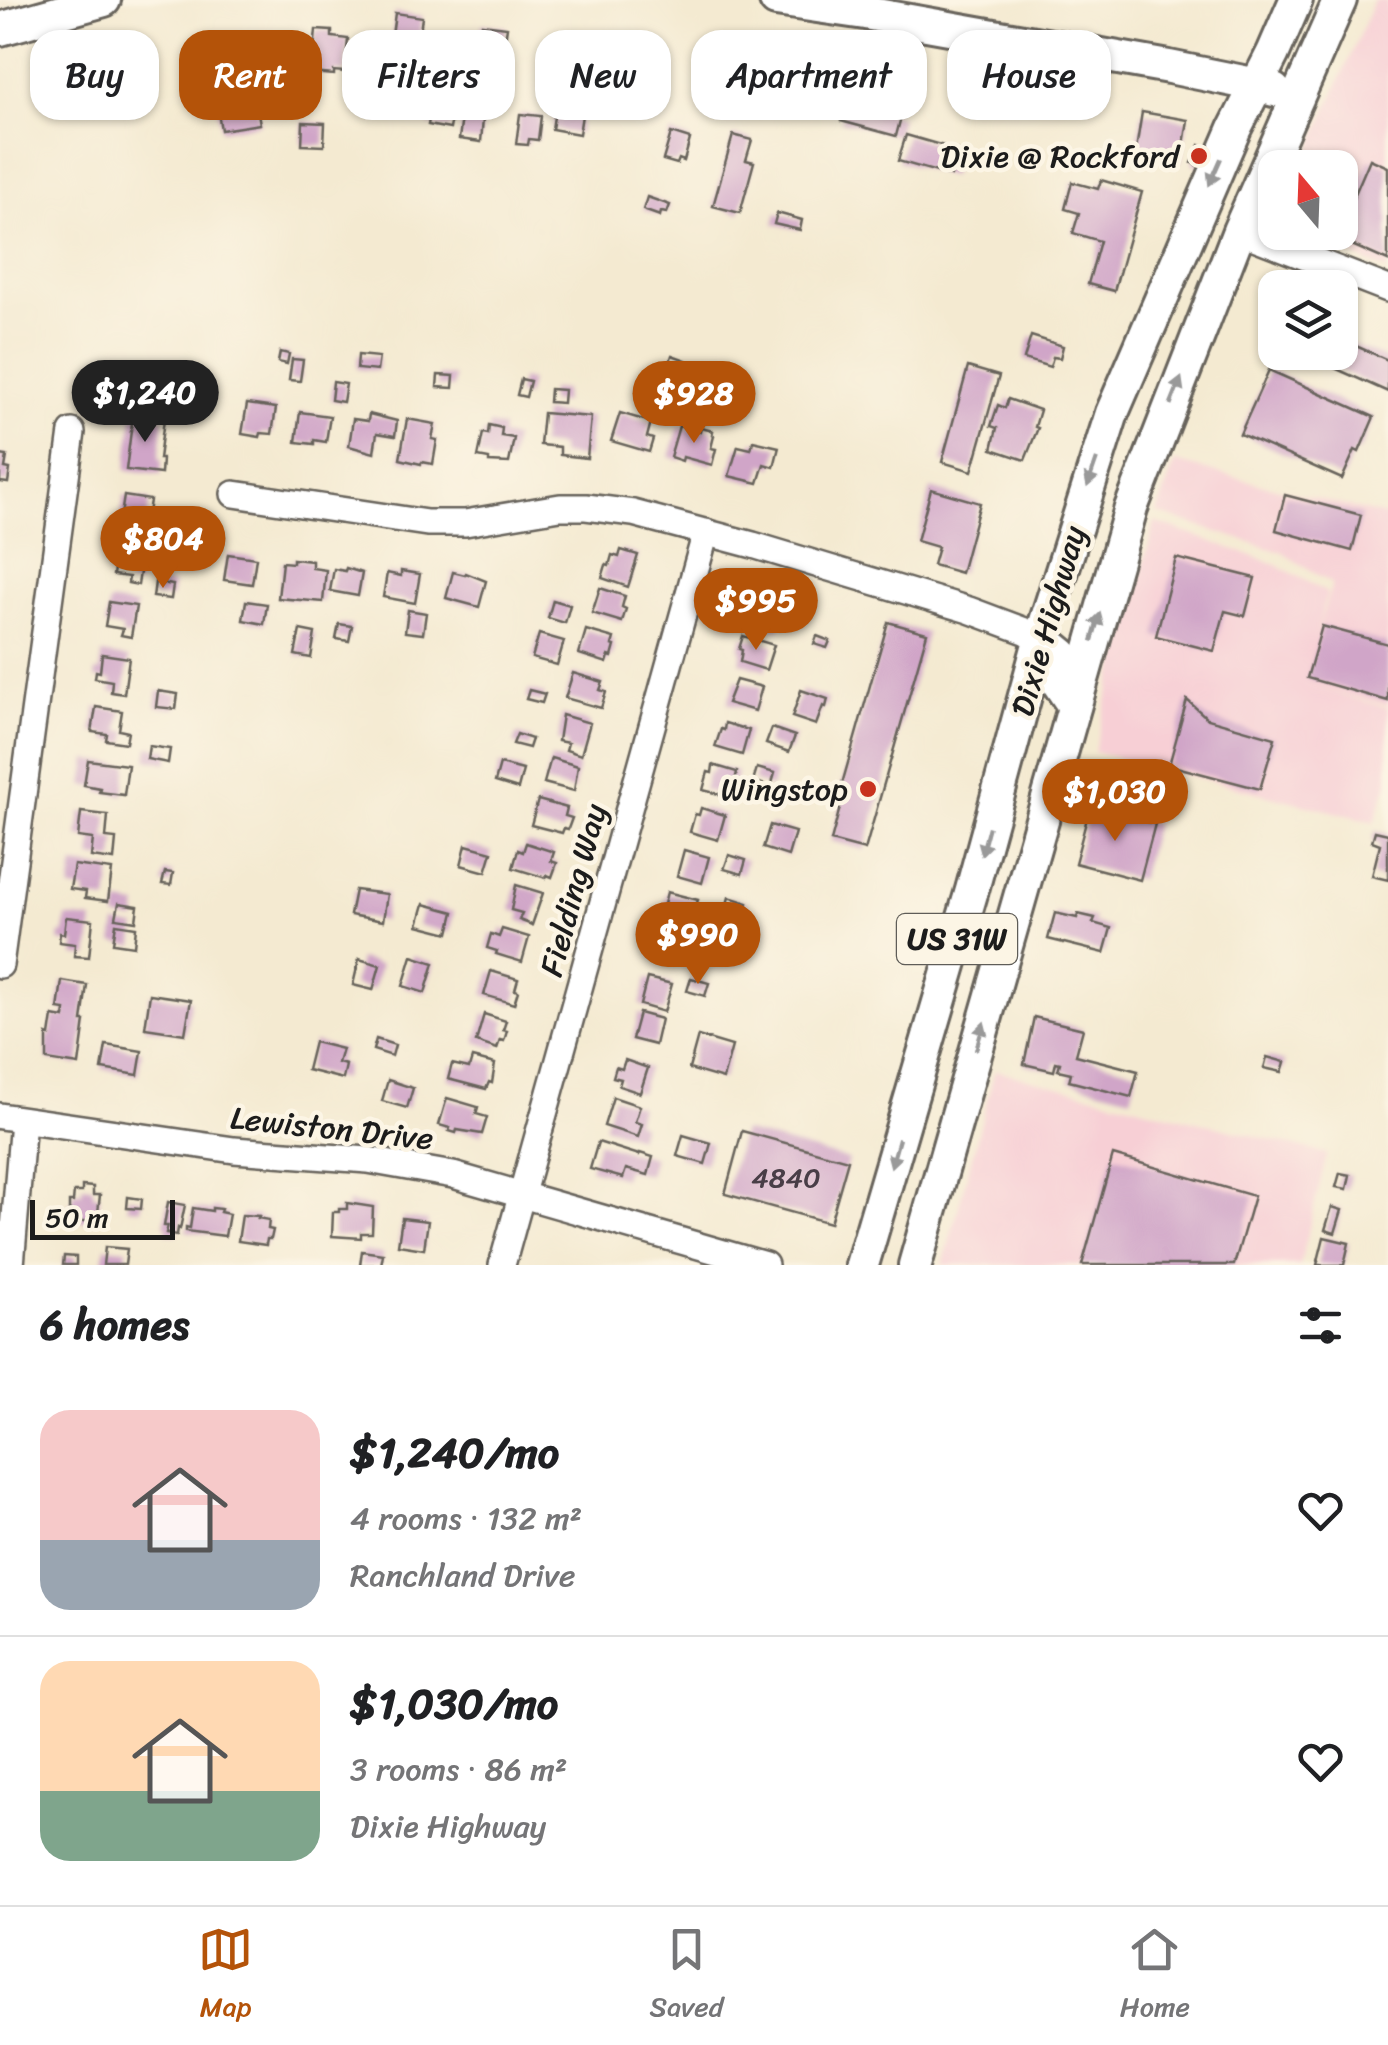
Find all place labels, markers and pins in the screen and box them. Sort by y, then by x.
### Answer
place label: Dixie @ Rockford [940,128,1181,185]
marker: Dixie @ Rockford [1188,145,1210,167]
pin: $1,240 [64,360,226,445]
pin: $928 [635,361,753,446]
pin: $804 [104,506,222,591]
pin: $995 [697,568,815,653]
pin: $1,030 [1034,759,1196,844]
place label: Wingstop [721,761,848,818]
marker: Wingstop [857,778,879,800]
pin: $990 [639,902,757,987]

